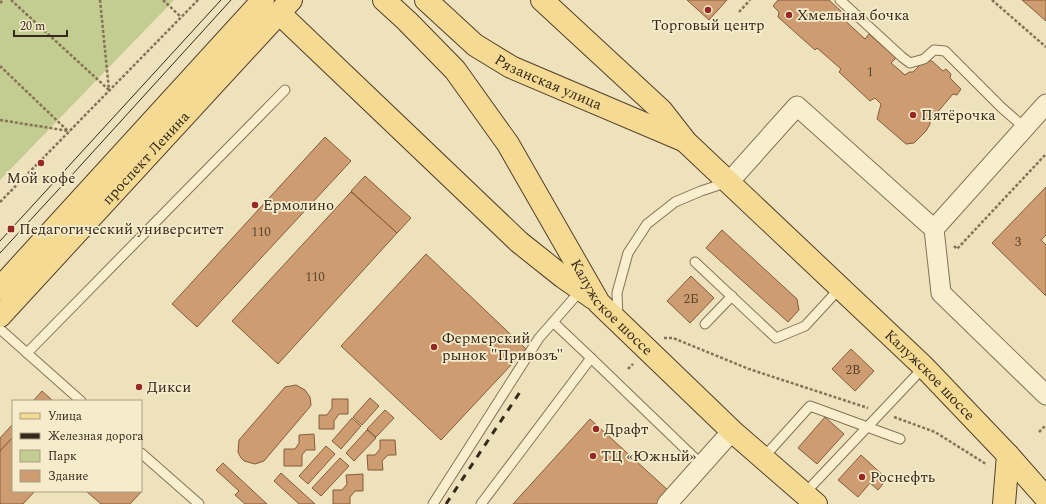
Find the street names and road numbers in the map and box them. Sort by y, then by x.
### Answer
street label: Рязанская улица [490,48,606,116]
street label: проспект Ленина [96,105,195,210]
street label: Калужское шоссе [565,254,658,361]
street label: Калужское шоссе [879,324,981,426]

